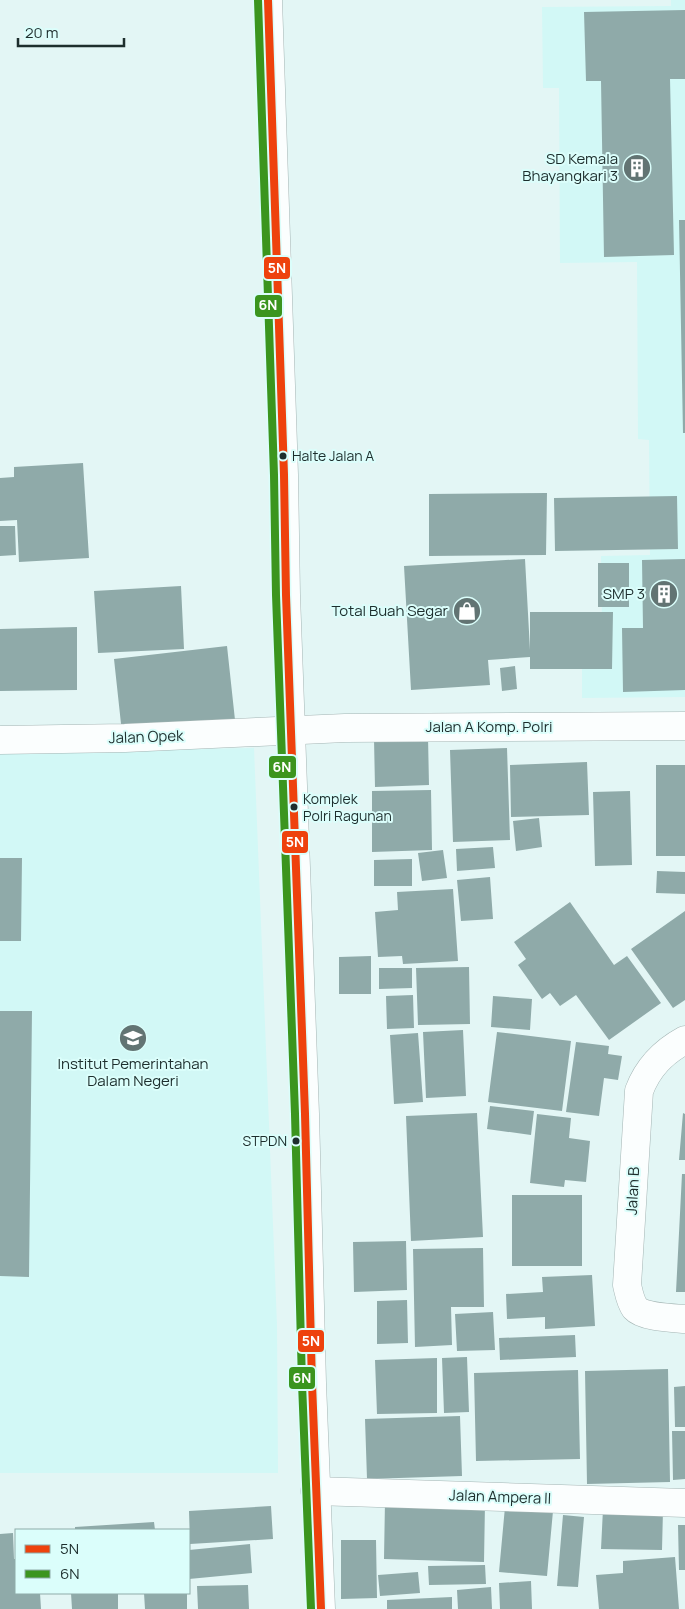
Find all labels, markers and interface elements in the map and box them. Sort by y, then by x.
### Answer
scale bar [18,15,124,47]
text: 20 m [25,22,58,43]
place label: SD Kemala Bhayangkari 3 [522,148,618,186]
building icon: SD Kemala Bhayangkari 3 [622,153,652,183]
line badge: 5N [263,256,291,280]
text: 5N [268,258,286,277]
line badge: 6N [254,294,283,318]
text: 6N [259,295,277,314]
place label: Halte Jalan A [292,446,374,465]
marker: Halte Jalan A [278,451,288,461]
building icon: SMP 3 [649,579,679,609]
place label: SMP 3 [603,583,645,604]
shop icon: Total Buah Segar [452,596,482,626]
place label: Total Buah Segar [332,600,449,621]
street label: Jalan A Komp. Polri [425,716,553,737]
street label: Jalan Opek [108,725,184,748]
line badge: 6N [268,755,297,779]
text: 6N [273,757,291,776]
place label: Komplek Polri Ragunan [303,789,392,825]
marker: Komplek Polri Ragunan [289,802,299,812]
line badge: 5N [281,830,309,854]
text: 5N [286,832,304,851]
school or university icon: Institut Pemerintahan Dalam Negeri [118,1023,148,1053]
place label: Institut Pemerintahan Dalam Negeri [57,1053,209,1091]
place label: STPDN [243,1131,287,1150]
marker: STPDN [291,1136,301,1146]
street label: Jalan B [621,1166,644,1216]
line badge: 5N [297,1329,325,1353]
text: 5N [302,1331,320,1350]
line badge: 6N [288,1366,316,1390]
text: 6N [293,1368,311,1387]
street label: Jalan Ampera II [449,1484,552,1509]
legend [15,1529,190,1594]
text: 5N [60,1538,79,1559]
text: 6N [60,1563,80,1584]

